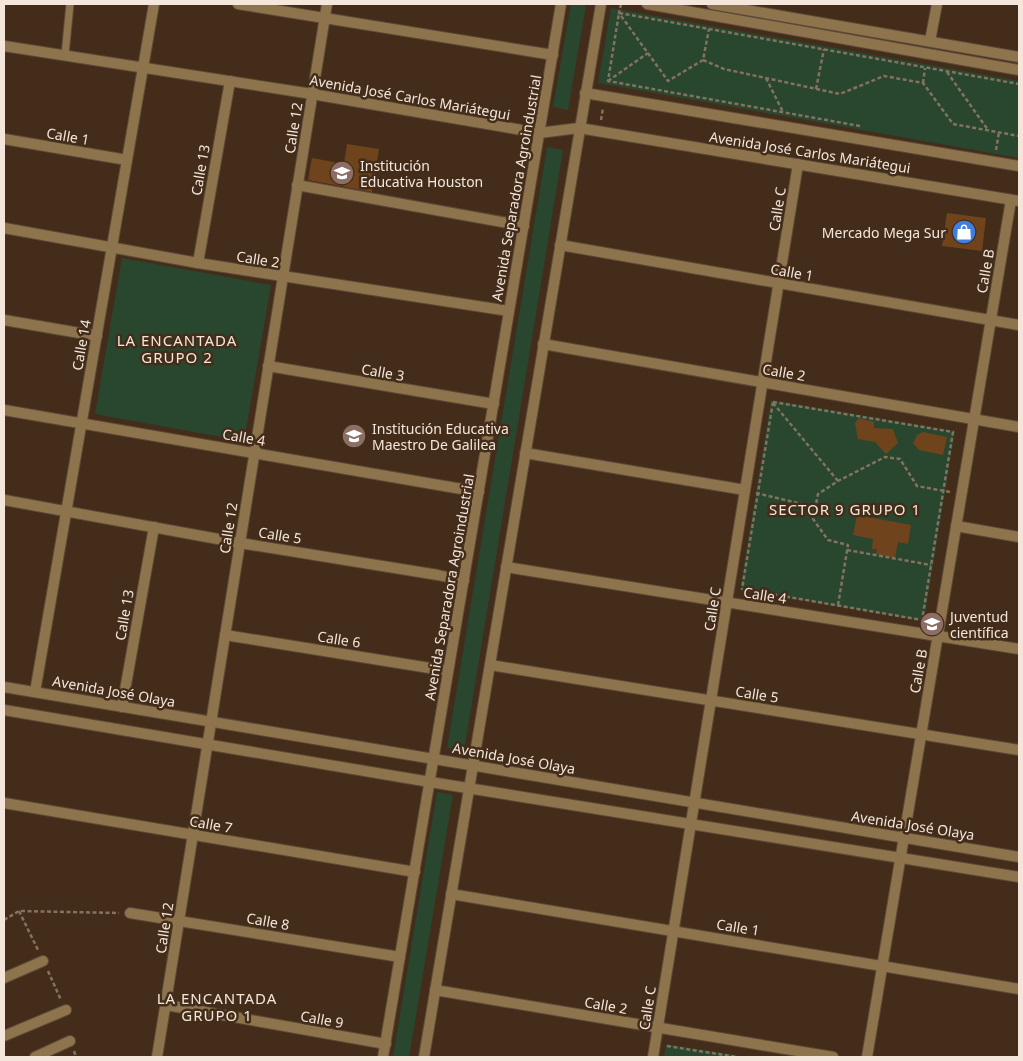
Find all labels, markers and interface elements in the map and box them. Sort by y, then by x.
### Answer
street label: Avenida José Carlos Mariátegui [308,70,512,124]
street label: Avenida Separadora Agroindustrial [487,73,545,303]
street label: Calle 12 [280,101,306,155]
street label: Calle 1 [45,123,91,149]
street label: Avenida José Carlos Mariátegui [708,127,912,177]
street label: Calle 13 [186,143,214,197]
place label: Institución Educativa Houston [360,156,483,191]
school or university icon: Institución Educativa Houston [329,160,355,186]
street label: Calle C [764,185,790,232]
shop icon: Mercado Mega Sur [951,219,977,245]
place label: Mercado Mega Sur [822,223,946,242]
street label: Calle 2 [235,246,281,272]
street label: Calle B [972,247,998,295]
street label: Calle 1 [769,259,815,285]
street label: Calle 14 [67,318,95,372]
district label: LA ENCANTADA GRUPO 2 [117,330,237,367]
street label: Calle 3 [360,359,406,385]
street label: Calle 2 [761,359,807,385]
place label: Institución Educativa Maestro De Galilea [372,419,509,454]
school or university icon: Institución Educativa Maestro De Galilea [341,423,367,449]
street label: Calle 4 [221,424,267,450]
street label: Avenida Separadora Agroindustrial [420,472,478,702]
district label: SECTOR 9 GRUPO 1 [769,499,921,519]
street label: Calle 12 [215,501,241,555]
street label: Calle 5 [257,522,303,548]
street label: Calle 4 [742,582,788,608]
street label: Calle C [699,585,725,632]
street label: Calle 13 [110,588,138,642]
place label: Juventud científica [948,607,1009,642]
school or university icon: Juventud científica [919,611,945,637]
street label: Calle 6 [316,626,362,652]
street label: Calle B [905,647,931,695]
street label: Avenida José Olaya [51,671,177,711]
street label: Calle 5 [734,681,780,707]
street label: Avenida José Olaya [451,738,577,778]
street label: Avenida José Olaya [850,806,976,844]
street label: Calle 7 [188,811,234,837]
street label: Calle 12 [151,901,177,955]
street label: Calle 8 [245,908,291,934]
street label: Calle 1 [715,914,761,940]
street label: Calle C [634,984,660,1031]
district label: LA ENCANTADA GRUPO 1 [157,988,277,1025]
street label: Calle 2 [583,992,629,1018]
street label: Calle 9 [299,1006,345,1032]

